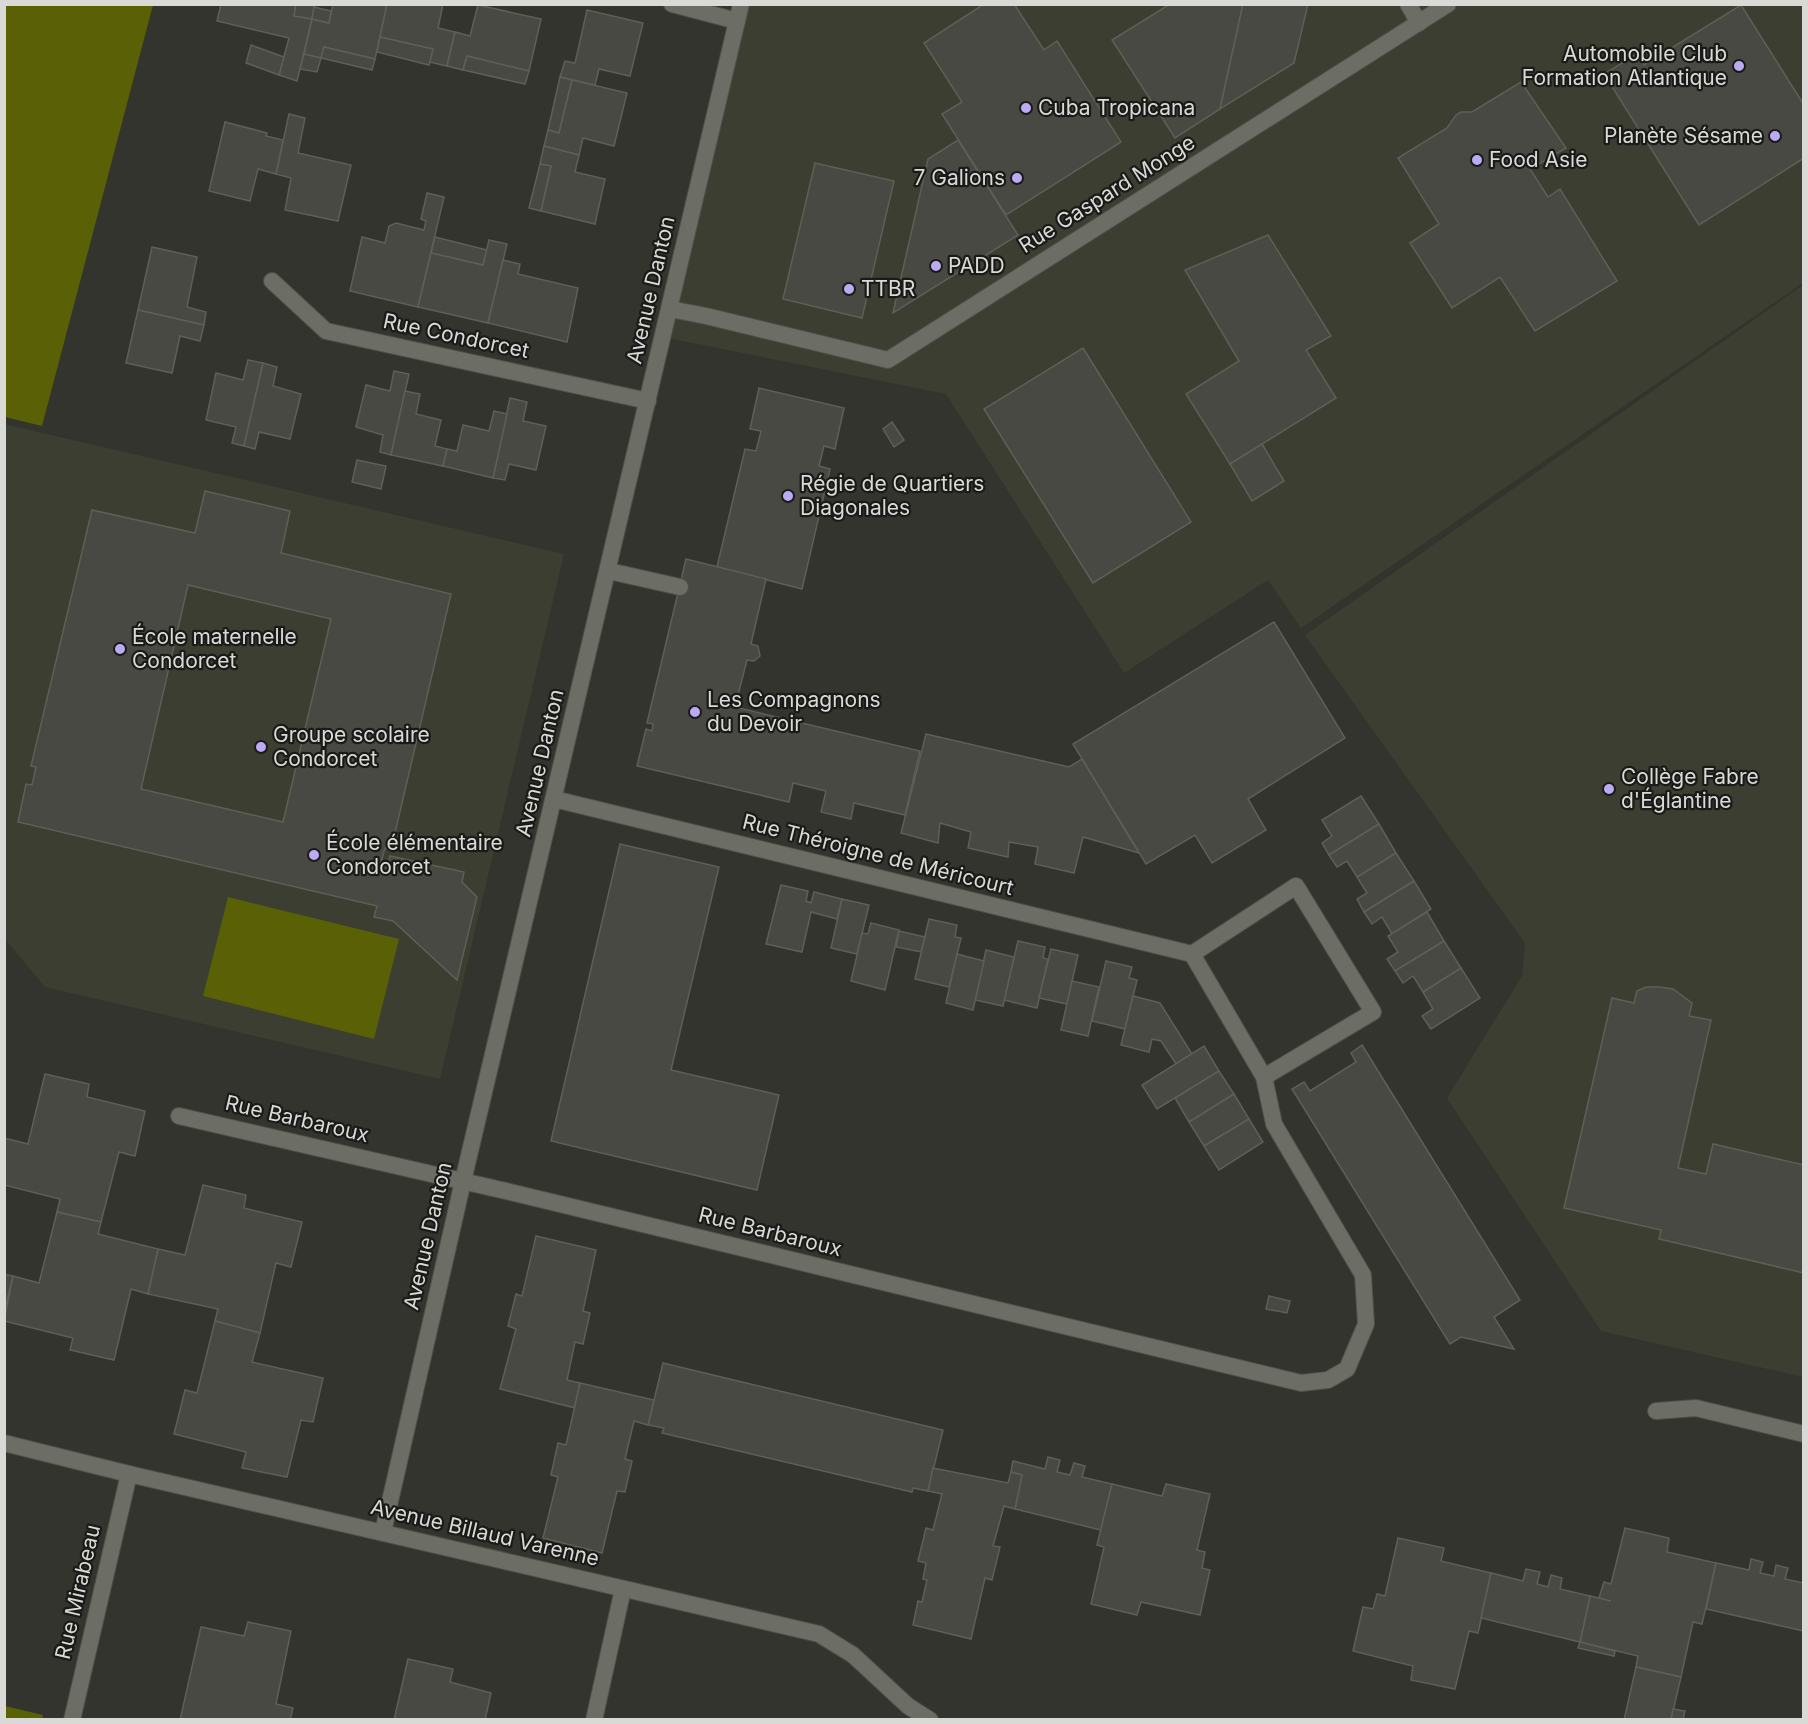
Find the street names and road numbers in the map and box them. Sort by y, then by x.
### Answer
street label: Rue Gaspard Monge [1014,129,1199,258]
street label: Avenue Danton [621,214,680,366]
street label: Rue Condorcet [381,308,531,363]
street label: Avenue Danton [510,687,569,839]
street label: Rue Théroigne de Méricourt [740,809,1016,900]
street label: Rue Barbaroux [223,1090,371,1147]
street label: Avenue Danton [398,1160,457,1312]
street label: Rue Barbaroux [696,1202,844,1261]
street label: Avenue Billaud Varenne [368,1494,602,1571]
street label: Rue Mirabeau [50,1522,105,1662]

